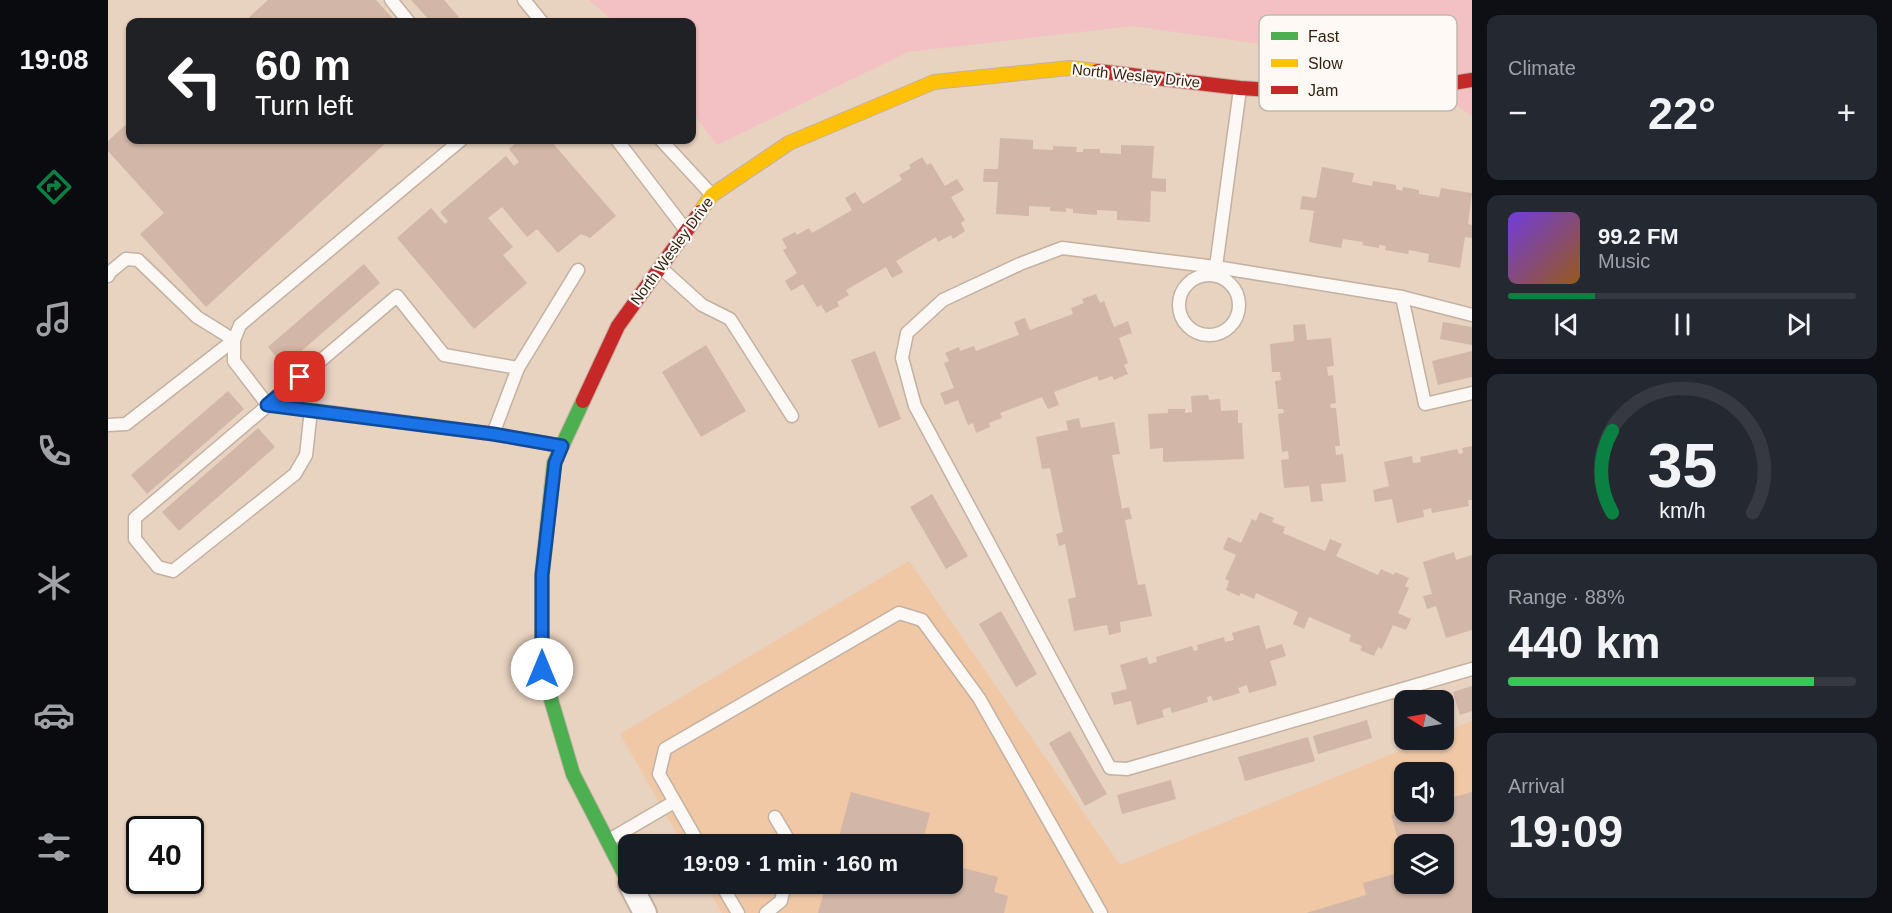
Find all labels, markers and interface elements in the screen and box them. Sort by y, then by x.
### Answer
legend [1259,15,1457,111]
text: Fast [1308,28,1340,45]
icon: left [156,42,234,120]
text: 60 m [255,42,351,89]
text: 19:08 [19,45,89,75]
text: Slow [1308,55,1343,72]
text: Climate [1508,57,1576,79]
street label: North Wesley Drive [1071,60,1201,91]
text: Jam [1308,82,1338,99]
text: 22° [1648,88,1716,139]
text: Turn left [255,91,353,121]
text: − [1508,94,1527,131]
text: + [1837,94,1856,131]
icon: directions [33,166,75,208]
street label: North Wesley Drive [627,194,716,308]
text: 99.2 FM [1598,224,1679,249]
text: Music [1598,250,1650,272]
icon: music [33,298,75,340]
icon: previous [1550,308,1583,341]
icon: pause [1666,308,1699,341]
icon: next [1782,308,1815,341]
pin [274,351,325,402]
icon: arrive [283,360,316,393]
icon: phone [33,430,75,472]
text: 35 [1647,432,1717,501]
text: km/h [1659,500,1705,524]
icon: climate [33,562,75,604]
text: Range · 88% [1508,586,1625,608]
text: 440 km [1508,617,1661,668]
position arrow [510,637,574,701]
north arrow [1394,690,1454,750]
map controls [1394,690,1454,894]
icon: car [33,694,75,736]
button: sound [1394,762,1454,822]
text: Arrival [1508,775,1565,797]
text: 19:09 [1508,806,1623,857]
speed limit sign: 40 [126,816,204,894]
icon: filters [33,826,75,868]
button: layers [1394,834,1454,894]
text: 19:09 · 1 min · 160 m [683,851,898,876]

